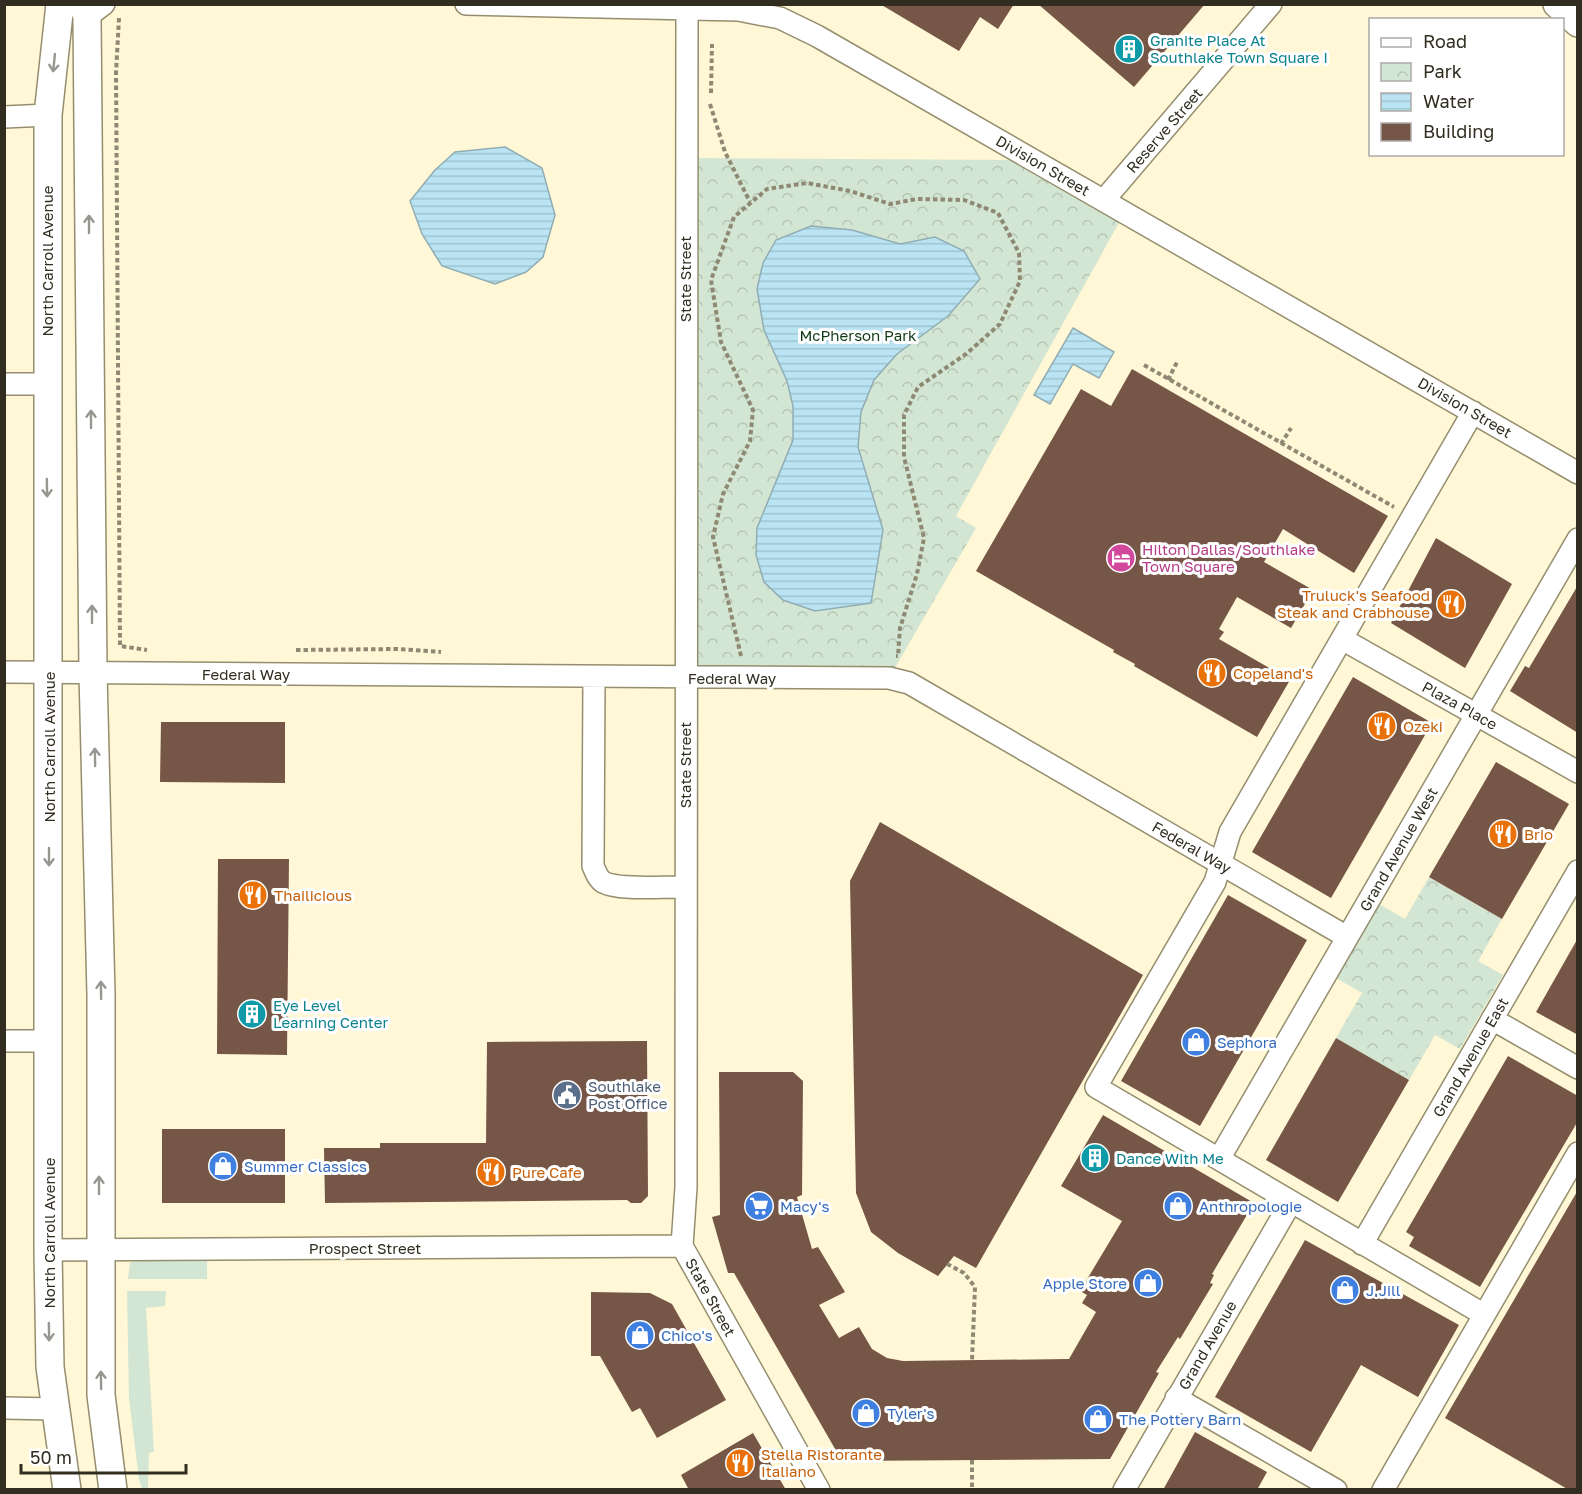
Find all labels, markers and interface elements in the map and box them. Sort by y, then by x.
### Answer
legend [1369,18,1564,156]
text: Road [1423,30,1467,52]
place label: Granite Place At Southlake Town Square I [1150,31,1328,66]
building icon: Granite Place At Southlake Town Square I [1113,33,1145,65]
one-way arrow [48,52,59,72]
text: Park [1423,60,1462,82]
street label: Reserve Street [1122,84,1206,176]
text: Water [1423,90,1474,112]
text: Building [1423,120,1494,142]
street label: Division Street [993,131,1093,199]
street label: North Carroll Avenue [38,185,56,337]
one-way arrow [83,215,95,235]
street label: State Street [676,236,694,322]
park label: McPherson Park [799,326,917,344]
street label: Division Street [1415,373,1515,441]
one-way arrow [85,410,97,430]
one-way arrow [41,478,53,498]
place label: Hilton Dallas/Southlake Town Square [1142,540,1315,575]
hotel icon: Hilton Dallas/Southlake Town Square [1105,542,1137,574]
place label: Truluck's Seafood Steak and Crabhouse [1277,586,1430,621]
restaurant icon: Truluck's Seafood Steak and Crabhouse [1435,588,1467,620]
one-way arrow [86,605,98,625]
restaurant icon: Copeland's [1196,657,1228,689]
place label: Copeland's [1233,664,1313,682]
street label: Federal Way [202,665,291,683]
street label: Federal Way [688,669,777,687]
street label: North Carroll Avenue [40,671,58,823]
street label: Plaza Place [1419,677,1501,733]
restaurant icon: Ozeki [1366,710,1398,742]
place label: Ozeki [1403,717,1443,735]
street label: State Street [676,722,694,808]
one-way arrow [89,747,101,767]
street label: Grand Avenue West [1355,784,1441,914]
street label: Federal Way [1149,817,1235,877]
restaurant icon: Brio [1487,818,1519,850]
place label: Brio [1524,825,1553,843]
one-way arrow [43,846,55,866]
restaurant icon: Thailicious [237,879,269,911]
place label: Thailicious [274,886,352,904]
one-way arrow [95,981,106,1001]
street label: Grand Avenue East [1428,994,1512,1120]
place label: Eye Level Learning Center [273,996,389,1031]
building icon: Eye Level Learning Center [236,998,268,1030]
shop icon: Sephora [1180,1026,1212,1058]
place label: Sephora [1217,1033,1277,1051]
place label: Southlake Post Office [588,1077,668,1112]
public building icon: Southlake Post Office [551,1079,583,1111]
building icon: Dance With Me [1079,1142,1111,1174]
place label: Dance With Me [1116,1149,1224,1167]
shop icon: Summer Classics [207,1150,239,1182]
restaurant icon: Pure Cafe [475,1156,507,1188]
street label: North Carroll Avenue [40,1157,58,1309]
place label: Summer Classics [244,1157,367,1175]
place label: Pure Cafe [512,1163,582,1181]
one-way arrow [93,1176,105,1196]
supermarket icon: Macy's [743,1190,775,1222]
shop icon: Anthropologie [1162,1190,1194,1222]
place label: Macy's [780,1197,830,1215]
place label: Anthropologie [1199,1197,1302,1215]
street label: Prospect Street [309,1239,421,1257]
street label: State Street [682,1255,740,1339]
shop icon: Apple Store [1132,1267,1164,1299]
place label: Apple Store [1043,1274,1127,1292]
shop icon: J.Jill [1329,1274,1361,1306]
place label: J.Jill [1366,1281,1401,1299]
street label: Grand Avenue [1174,1297,1240,1393]
shop icon: Chico's [624,1319,656,1351]
one-way arrow [44,1321,55,1341]
place label: Chico's [661,1326,713,1344]
one-way arrow [95,1371,106,1391]
shop icon: Tyler's [850,1397,882,1429]
shop icon: The Pottery Barn [1082,1403,1114,1435]
place label: Tyler's [887,1404,935,1422]
place label: The Pottery Barn [1119,1410,1241,1428]
scale bar [21,1437,186,1475]
place label: Stella Ristorante Italiano [761,1445,882,1480]
text: 50 m [30,1446,72,1468]
restaurant icon: Stella Ristorante Italiano [724,1447,756,1479]

